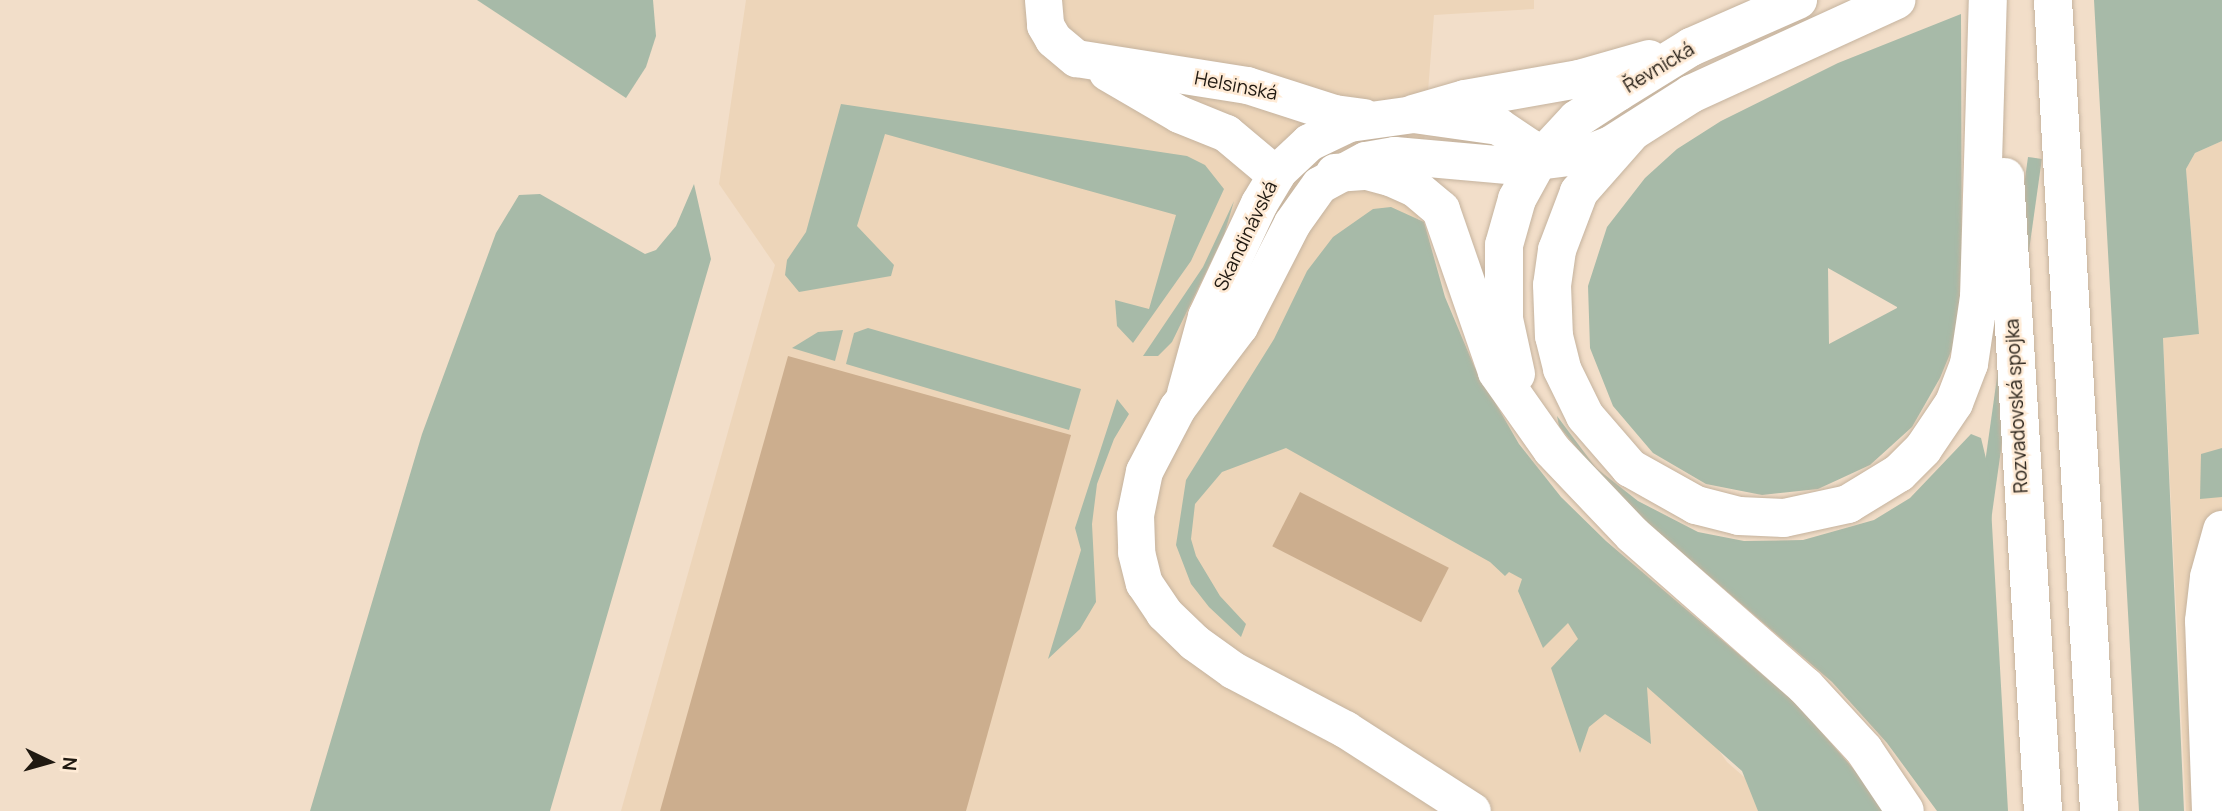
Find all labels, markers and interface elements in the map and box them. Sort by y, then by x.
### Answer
street label: Řevnická [1619,38,1699,98]
street label: Helsinská [1192,67,1280,105]
street label: Skandinávská [1210,177,1282,295]
street label: Rozvadovská spojka [2001,318,2033,494]
north arrow [14,727,84,797]
text: N [56,756,83,772]

